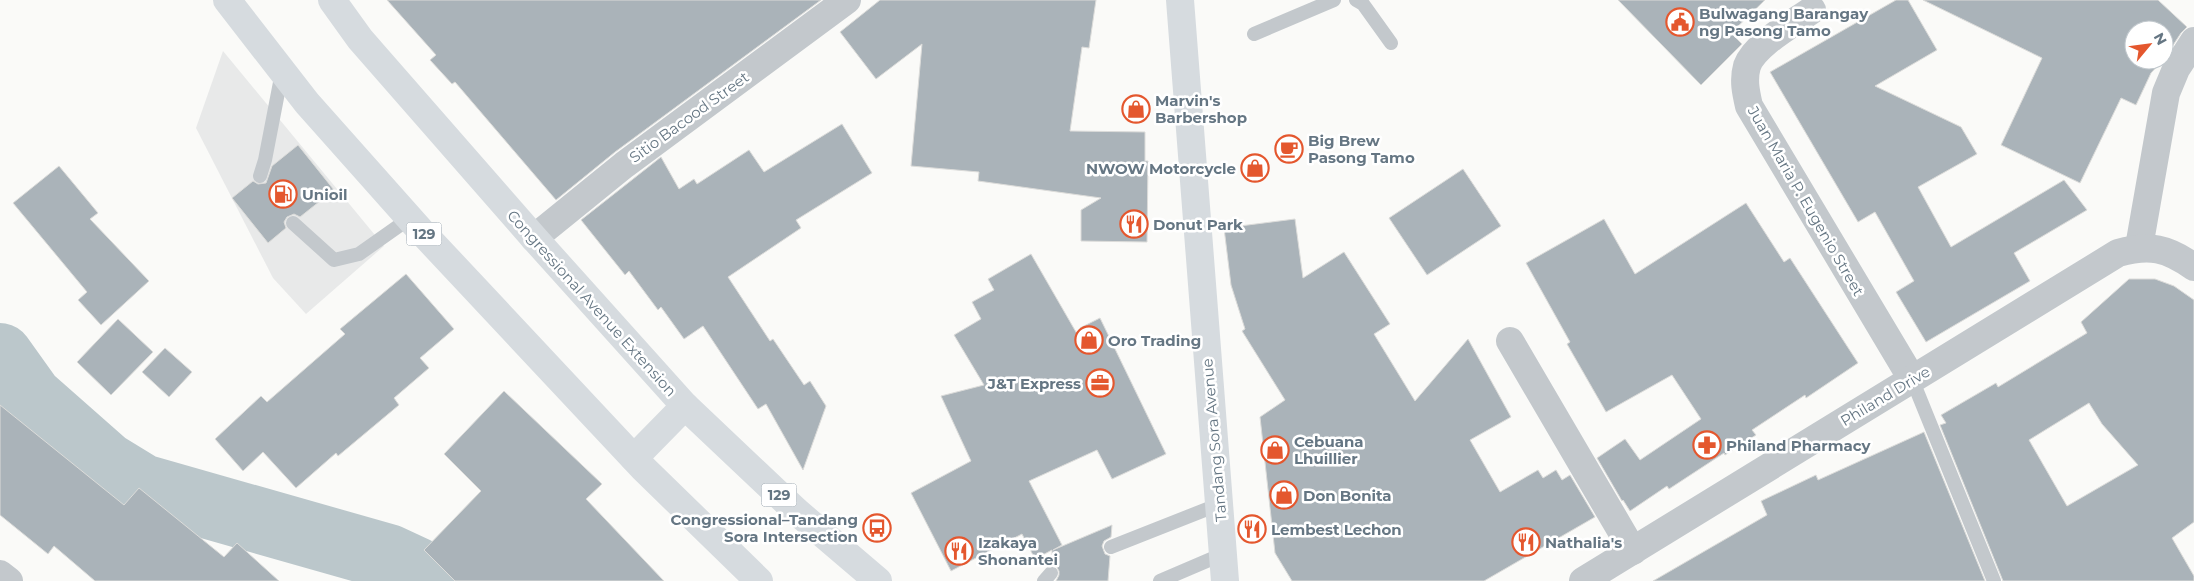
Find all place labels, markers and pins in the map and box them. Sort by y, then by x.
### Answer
place label: Bulwagang Barangay ng Pasong Tamo [1699,4,1869,40]
public building icon: Bulwagang Barangay ng Pasong Tamo [1665,7,1695,37]
place label: Marvin's Barbershop [1155,91,1247,127]
shop icon: Marvin's Barbershop [1121,94,1151,124]
place label: Big Brew Pasong Tamo [1308,131,1415,167]
cafe icon: Big Brew Pasong Tamo [1274,134,1304,164]
shop icon: NWOW Motorcycle [1240,153,1270,183]
place label: NWOW Motorcycle [1086,159,1236,178]
fuel station icon: Unioil [268,179,298,209]
place label: Unioil [302,185,348,204]
restaurant icon: Donut Park [1119,209,1149,239]
place label: Donut Park [1153,215,1243,234]
shop icon: Oro Trading [1074,325,1104,355]
place label: Oro Trading [1108,331,1201,350]
office icon: J&T Express [1085,368,1115,398]
place label: J&T Express [987,374,1081,393]
pharmacy icon: Philand Pharmacy [1692,430,1722,460]
place label: Cebuana Lhuillier [1294,432,1364,468]
shop icon: Cebuana Lhuillier [1260,435,1290,465]
place label: Philand Pharmacy [1726,436,1872,455]
shop icon: Don Bonita [1269,480,1299,510]
place label: Don Bonita [1303,486,1392,505]
place label: Congressional–Tandang Sora Intersection [670,510,858,546]
bus stop icon: Congressional–Tandang Sora Intersection [862,513,892,543]
restaurant icon: Lembest Lechon [1237,514,1267,544]
place label: Lembest Lechon [1271,520,1402,539]
restaurant icon: Nathalia's [1511,527,1541,557]
place label: Izakaya Shonantei [978,533,1058,569]
place label: Nathalia's [1545,533,1622,552]
restaurant icon: Izakaya Shonantei [944,536,974,566]

